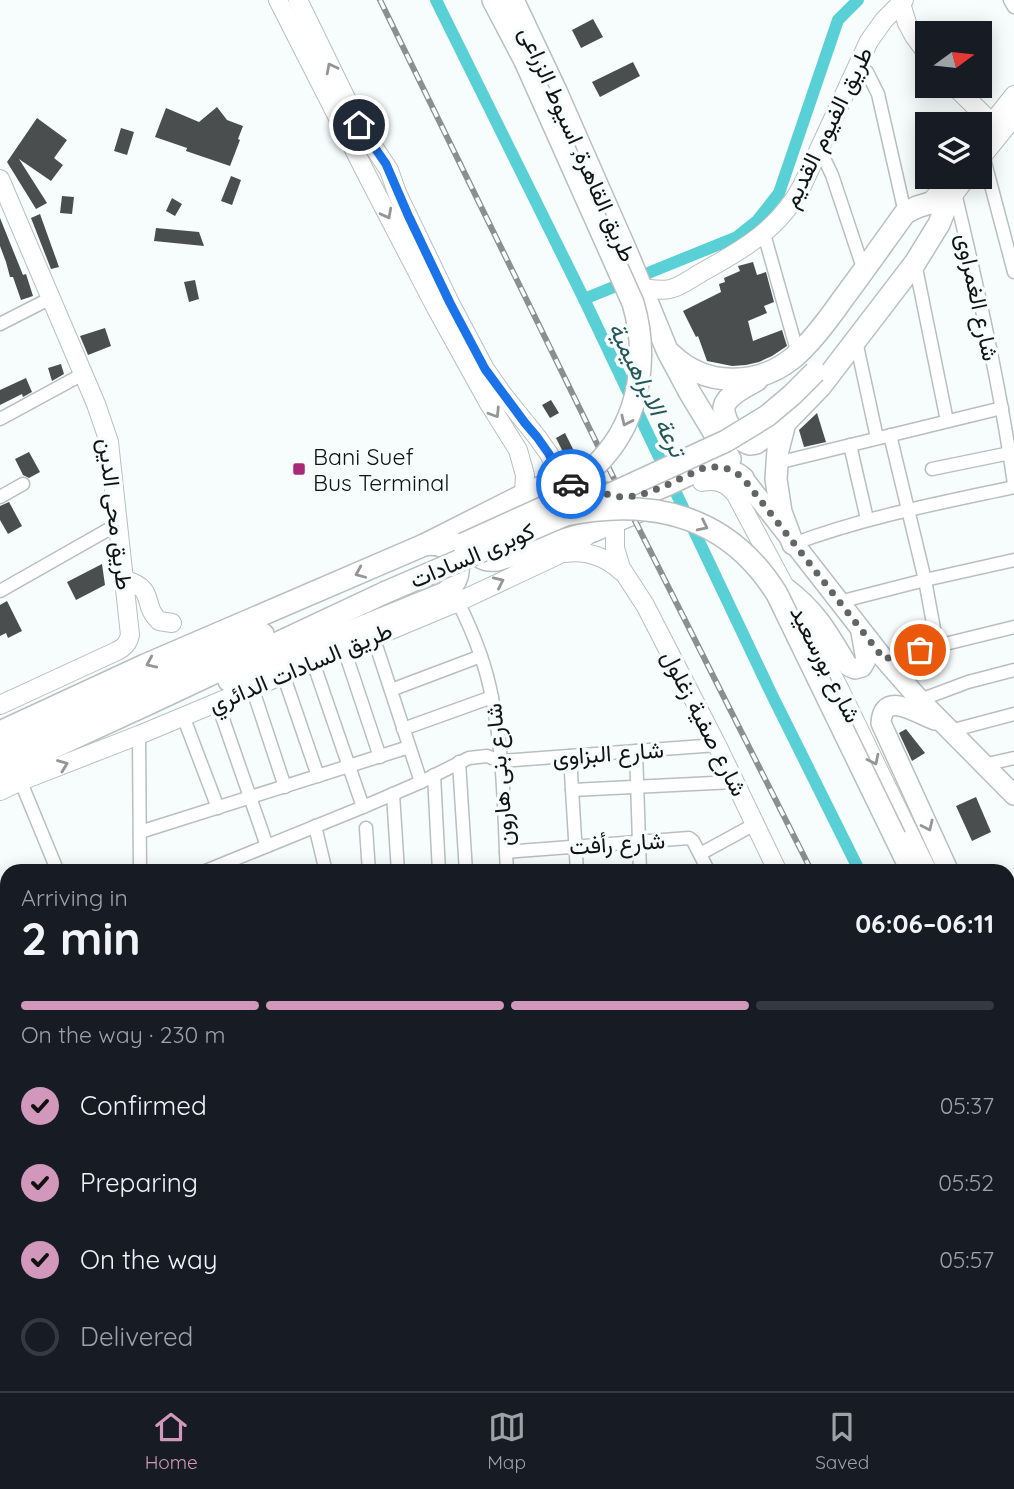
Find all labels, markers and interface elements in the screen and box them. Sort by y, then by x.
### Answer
north arrow [915,21,992,98]
map controls [915,21,992,189]
street label: طريق القاهرة, اسيوط الزراعى [512,22,643,267]
street label: طريق الفيوم القديم [775,42,879,213]
one-way arrow [325,63,339,75]
pin [329,95,389,155]
icon: home [340,106,378,144]
button: layers [915,112,992,189]
one-way arrow [378,206,392,219]
street label: شارع الغمراوى [948,230,1006,364]
water label: ترعة الابراهيمية [602,317,695,464]
one-way arrow [487,406,500,419]
one-way arrow [620,414,634,426]
street label: طريق محى الدين [91,436,140,592]
place label: Bani Suef Bus Terminal [313,442,450,497]
courier [536,449,606,519]
marker: Bani Suef Bus Terminal [291,461,307,477]
icon: car [552,465,590,503]
street label: كوبرى السادات [405,516,539,595]
one-way arrow [696,517,708,531]
one-way arrow [354,564,366,578]
one-way arrow [492,577,504,591]
street label: شارع بورسعيد [782,601,868,728]
street label: طريق السادات الدائري [204,615,398,723]
pin [890,620,950,680]
icon: bag [901,631,939,669]
street label: شارع صفية زغلول [654,645,754,802]
one-way arrow [146,655,158,669]
street label: شارع بنى هارون [478,702,522,848]
street label: شارع البزاوى [551,735,665,773]
one-way arrow [866,753,880,765]
one-way arrow [56,759,68,773]
one-way arrow [920,819,934,832]
street label: شارع رأفت [568,825,666,863]
text: Arriving in [21,883,128,912]
text: 06:06–06:11 [855,907,994,940]
text: 2 min [21,909,141,967]
text: On the way · 230 m [21,1020,226,1049]
icon: check [21,1087,59,1125]
text: Confirmed [80,1089,207,1122]
text: 05:37 [940,1091,994,1120]
icon: check [21,1164,59,1202]
text: Preparing [80,1166,198,1199]
text: 05:52 [938,1168,994,1197]
icon: check [21,1241,59,1279]
text: On the way [80,1243,218,1276]
text: 05:57 [939,1245,994,1274]
text: Delivered [80,1320,193,1353]
tab: Home [145,1408,198,1474]
tab: Map [487,1408,526,1474]
tab: Saved [815,1408,869,1474]

